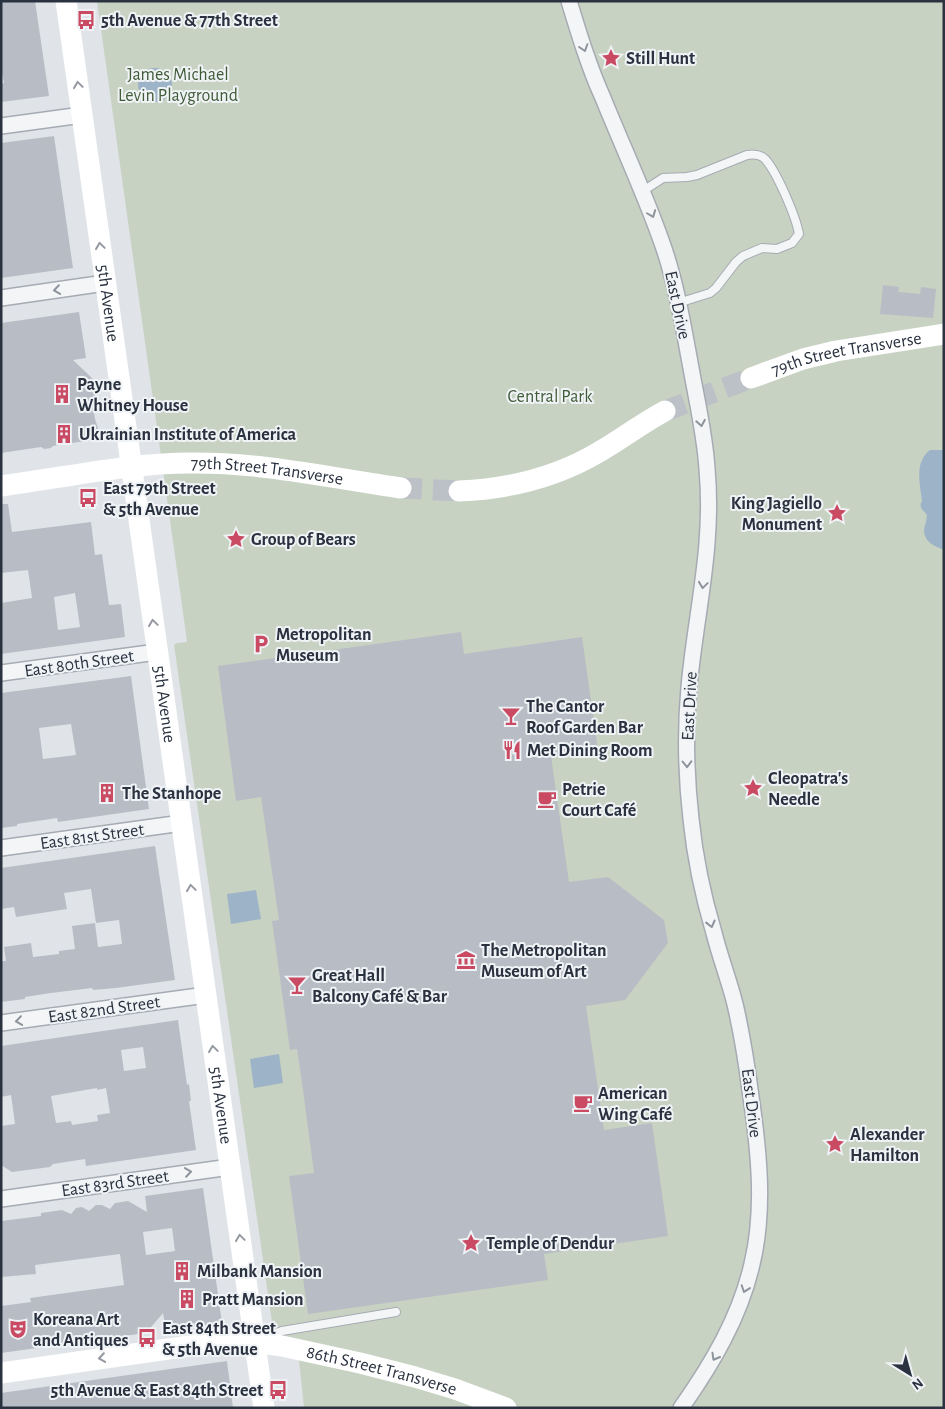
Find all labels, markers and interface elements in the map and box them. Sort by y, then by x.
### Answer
bus stop icon: 5th Avenue & 77th Street [75,9,97,31]
place label: 5th Avenue & 77th Street [101,12,278,30]
one-way arrow [578,43,588,51]
place icon: Still Hunt [600,47,622,69]
place label: Still Hunt [626,50,695,68]
park label: James Michael Levin Playground [118,66,238,105]
one-way arrow [73,81,83,89]
one-way arrow [646,210,656,218]
one-way arrow [95,241,106,249]
street label: 5th Avenue [93,263,122,343]
street label: East Drive [661,269,693,341]
one-way arrow [53,284,61,295]
street label: 79th Street Transverse [769,330,923,380]
place label: Payne Whitney House [77,376,188,415]
building icon: Payne Whitney House [51,383,73,405]
park label: Central Park [508,388,593,406]
one-way arrow [695,419,705,427]
building icon: Ukrainian Institute of America [53,423,75,445]
place label: Ukrainian Institute of America [79,426,297,444]
street label: 79th Street Transverse [191,455,344,489]
place label: East 79th Street & 5th Avenue [103,480,216,519]
bus stop icon: East 79th Street & 5th Avenue [77,487,99,509]
place label: King Jagiello Monument [731,495,822,534]
place icon: King Jagiello Monument [826,502,848,524]
place icon: Group of Bears [225,528,247,550]
place label: Group of Bears [251,531,356,549]
one-way arrow [699,580,709,589]
one-way arrow [148,619,159,627]
place label: Metropolitan Museum [276,626,372,665]
parking icon: Metropolitan Museum [250,633,272,655]
street label: East 80th Street [23,647,135,681]
street label: 5th Avenue [150,664,178,744]
street label: East Drive [679,671,701,741]
place label: The Cantor Roof Garden Bar [526,698,644,737]
bar icon: The Cantor Roof Garden Bar [500,705,522,727]
restaurant icon: Met Dining Room [501,739,523,761]
place label: Met Dining Room [527,742,653,760]
one-way arrow [682,760,692,768]
place label: Cleopatra's Needle [768,770,848,809]
place icon: Cleopatra's Needle [742,777,764,799]
place label: Petrie Court Café [562,781,636,820]
building icon: The Stanhope [96,782,118,804]
place label: The Stanhope [122,785,221,803]
cafe icon: Petrie Court Café [536,788,558,810]
street label: East 81st Street [39,821,145,853]
one-way arrow [186,884,197,892]
one-way arrow [705,919,716,928]
place label: The Metropolitan Museum of Art [481,942,607,981]
museum icon: The Metropolitan Museum of Art [455,949,477,971]
place label: Great Hall Balcony Café & Bar [312,967,448,1006]
bar icon: Great Hall Balcony Café & Bar [286,974,308,996]
street label: East 82nd Street [47,993,161,1027]
one-way arrow [15,1015,23,1026]
one-way arrow [208,1045,219,1053]
street label: 5th Avenue [206,1065,235,1145]
street label: East Drive [738,1068,764,1139]
place label: American Wing Café [598,1085,672,1124]
cafe icon: American Wing Café [572,1092,594,1114]
place label: Alexander Hamilton [850,1126,925,1165]
place icon: Alexander Hamilton [824,1133,846,1155]
street label: East 83rd Street [60,1167,170,1200]
one-way arrow [184,1168,192,1178]
place icon: Temple of Dendur [460,1232,482,1254]
one-way arrow [236,1234,246,1242]
place label: Temple of Dendur [486,1235,615,1253]
building icon: Milbank Mansion [171,1260,193,1282]
place label: Milbank Mansion [197,1263,322,1281]
one-way arrow [741,1284,751,1293]
building icon: Pratt Mansion [176,1288,198,1310]
place label: Pratt Mansion [202,1291,304,1309]
place label: Koreana Art and Antiques [33,1311,128,1350]
theatre icon: Koreana Art and Antiques [7,1318,29,1340]
place label: East 84th Street & 5th Avenue [162,1320,276,1359]
bus stop icon: East 84th Street & 5th Avenue [136,1327,158,1349]
street label: 86th Street Transverse [305,1344,459,1399]
north arrow [885,1349,935,1399]
one-way arrow [711,1351,721,1360]
one-way arrow [98,1352,106,1363]
text: N [909,1375,925,1392]
bus stop icon: 5th Avenue & East 84th Street [267,1379,289,1401]
place label: 5th Avenue & East 84th Street [51,1382,263,1400]

